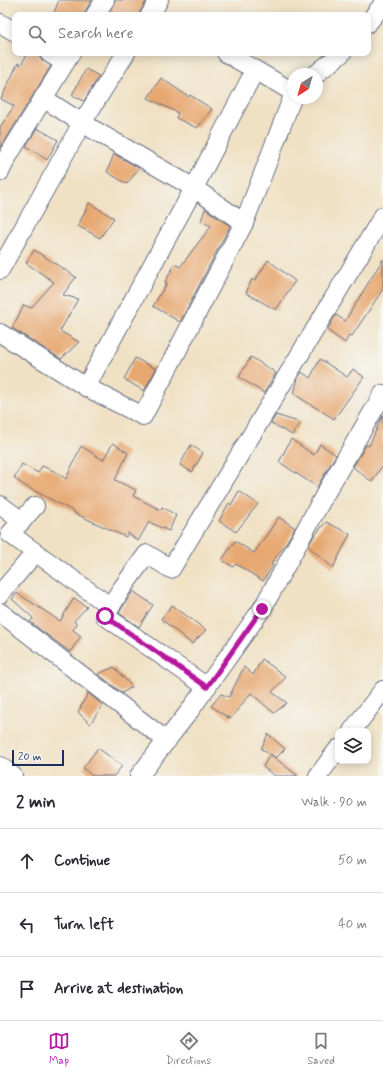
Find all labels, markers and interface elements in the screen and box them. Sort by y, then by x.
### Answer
search box [12,12,371,56]
icon: search [26,23,48,45]
text: Search here [58,24,134,44]
north arrow [287,68,323,104]
route end [253,600,271,618]
route start [96,607,114,625]
map controls [335,728,371,764]
button: layers [335,728,371,764]
scale bar [12,748,64,767]
text: 20 m [18,750,41,764]
text: 2 min [16,791,56,813]
text: Walk · 90 m [301,794,367,811]
icon: ahead [16,850,38,872]
text: Continue [54,851,110,871]
text: 50 m [338,852,367,869]
icon: left [16,914,38,936]
text: Turn left [54,915,114,935]
text: 40 m [338,916,367,933]
icon: arrive [16,978,38,1000]
text: Arrive at destination [54,979,183,999]
tab: Map [48,1030,70,1068]
tab: Directions [166,1030,211,1068]
tab: Saved [307,1030,335,1068]

